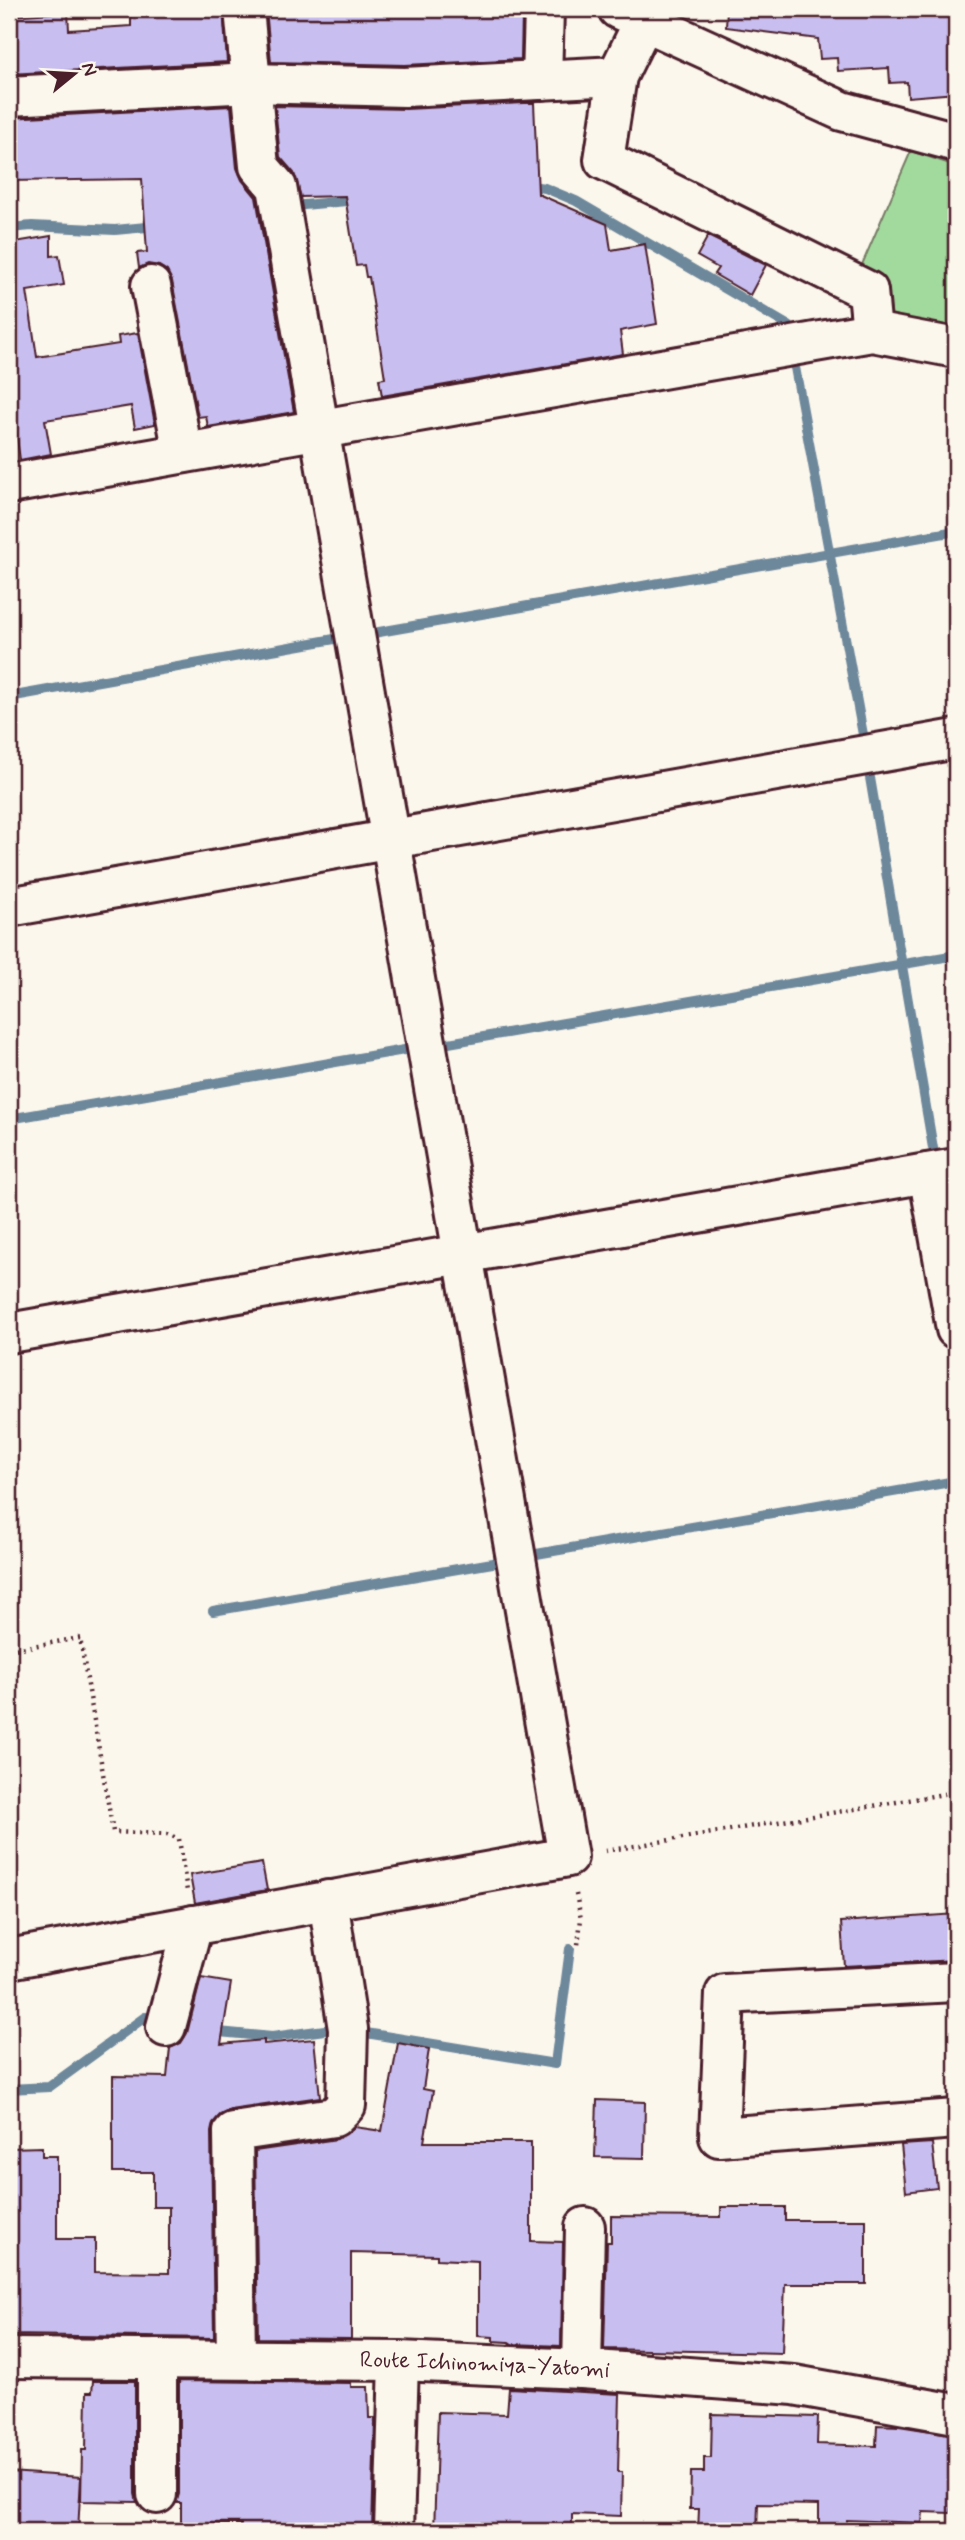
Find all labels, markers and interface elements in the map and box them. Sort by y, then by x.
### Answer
north arrow [38,38,108,108]
text: N [75,59,103,79]
street label: Route Ichinomiya-Yatomi [360,2346,611,2386]

